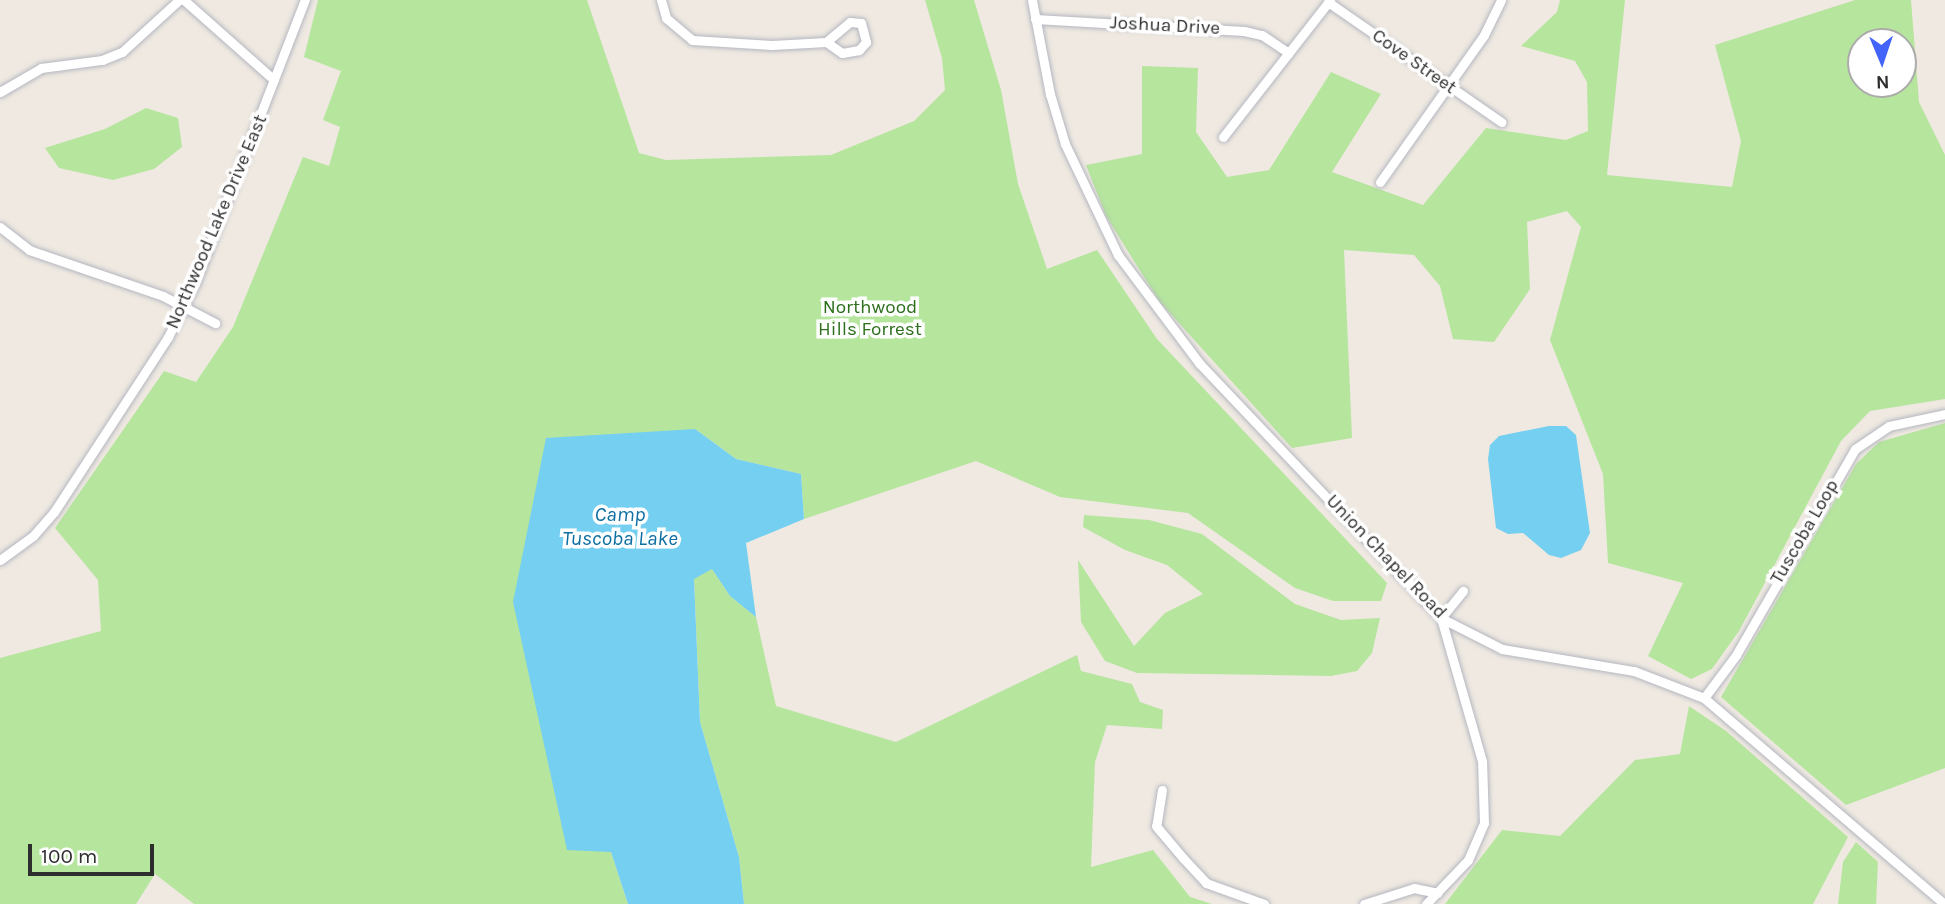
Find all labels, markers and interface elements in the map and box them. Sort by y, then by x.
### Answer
street label: Joshua Drive [1109,12,1221,40]
street label: Cove Street [1367,25,1461,99]
north arrow [1847,28,1917,98]
text: N [1875,71,1890,93]
street label: Northwood Lake Drive East [161,111,273,333]
park label: Northwood Hills Forrest [818,297,922,341]
street label: Tuscoba Loop [1766,476,1844,588]
street label: Union Chapel Road [1321,490,1451,624]
water label: Camp Tuscoba Lake [562,501,678,551]
scale bar [32,830,158,874]
text: 100 m [41,844,98,868]

